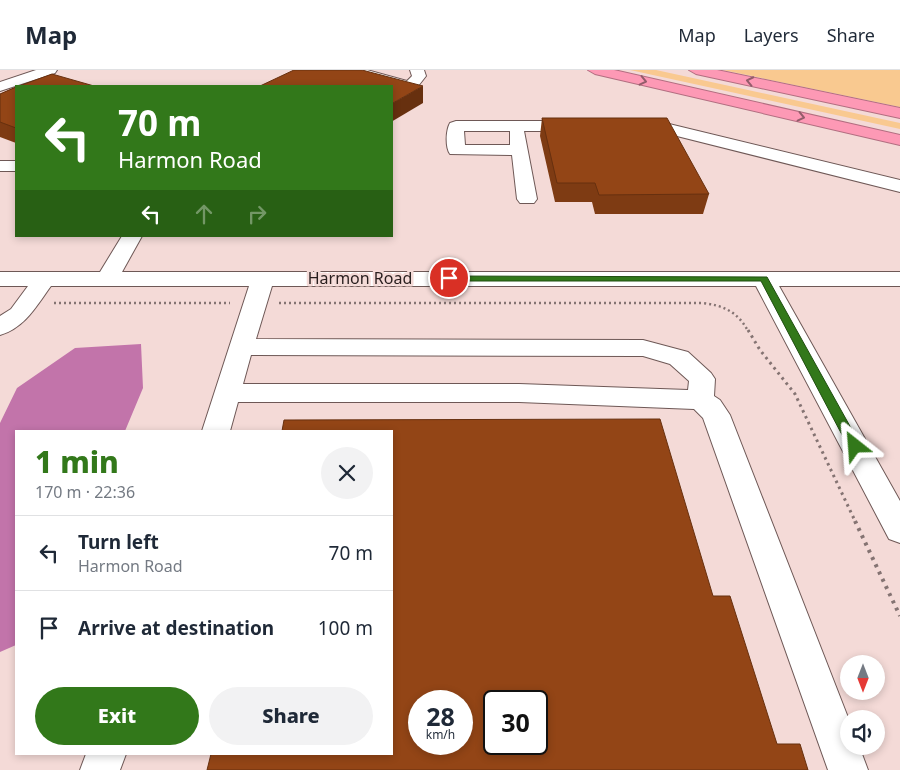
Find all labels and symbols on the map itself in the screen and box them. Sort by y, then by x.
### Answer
one-way arrow [638,75,647,86]
one-way arrow [745,76,754,87]
one-way arrow [797,111,805,122]
pin [428,257,470,299]
street label: Harmon Road [308,267,412,289]
position arrow [828,419,880,471]
north arrow [840,655,885,700]
speed limit sign: 30 [483,690,548,755]

